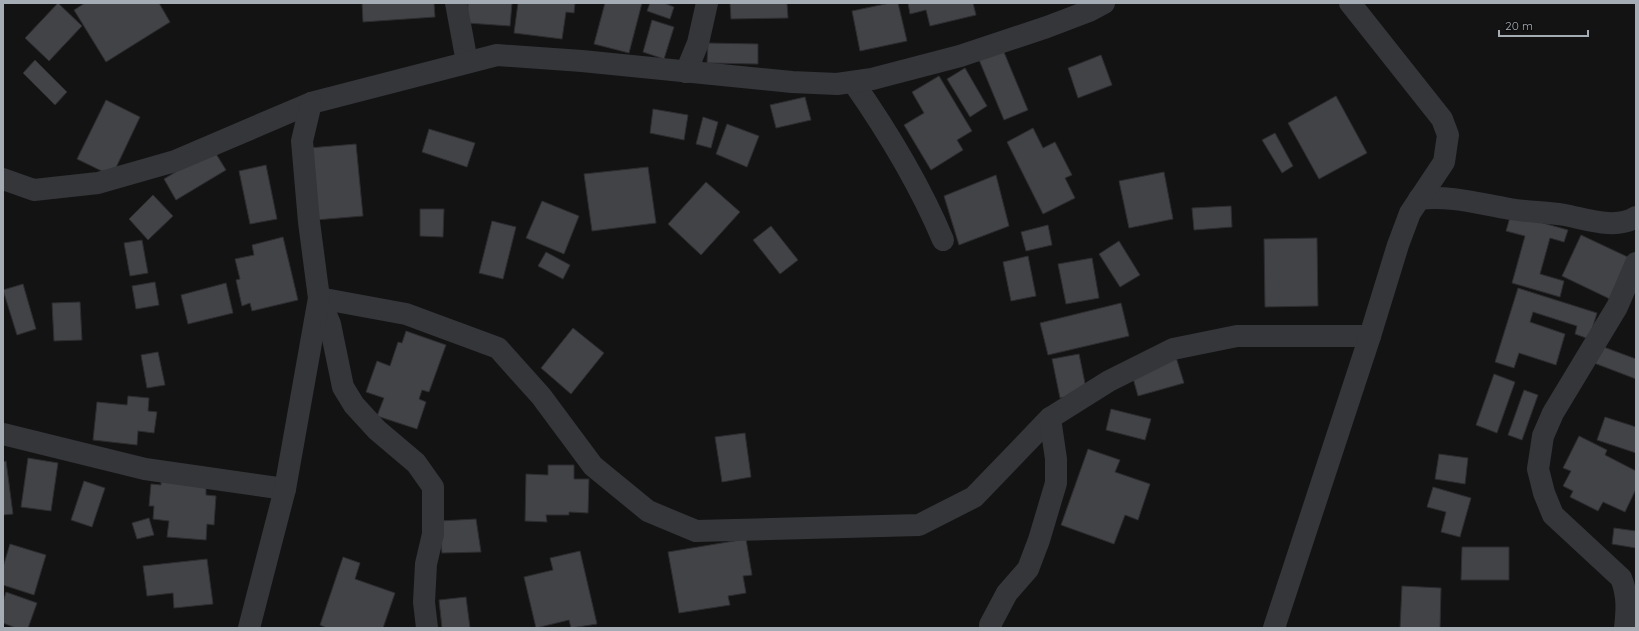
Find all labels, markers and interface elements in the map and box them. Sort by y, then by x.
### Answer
scale bar [1499,12,1588,38]
text: 20 m [1505,18,1533,33]

